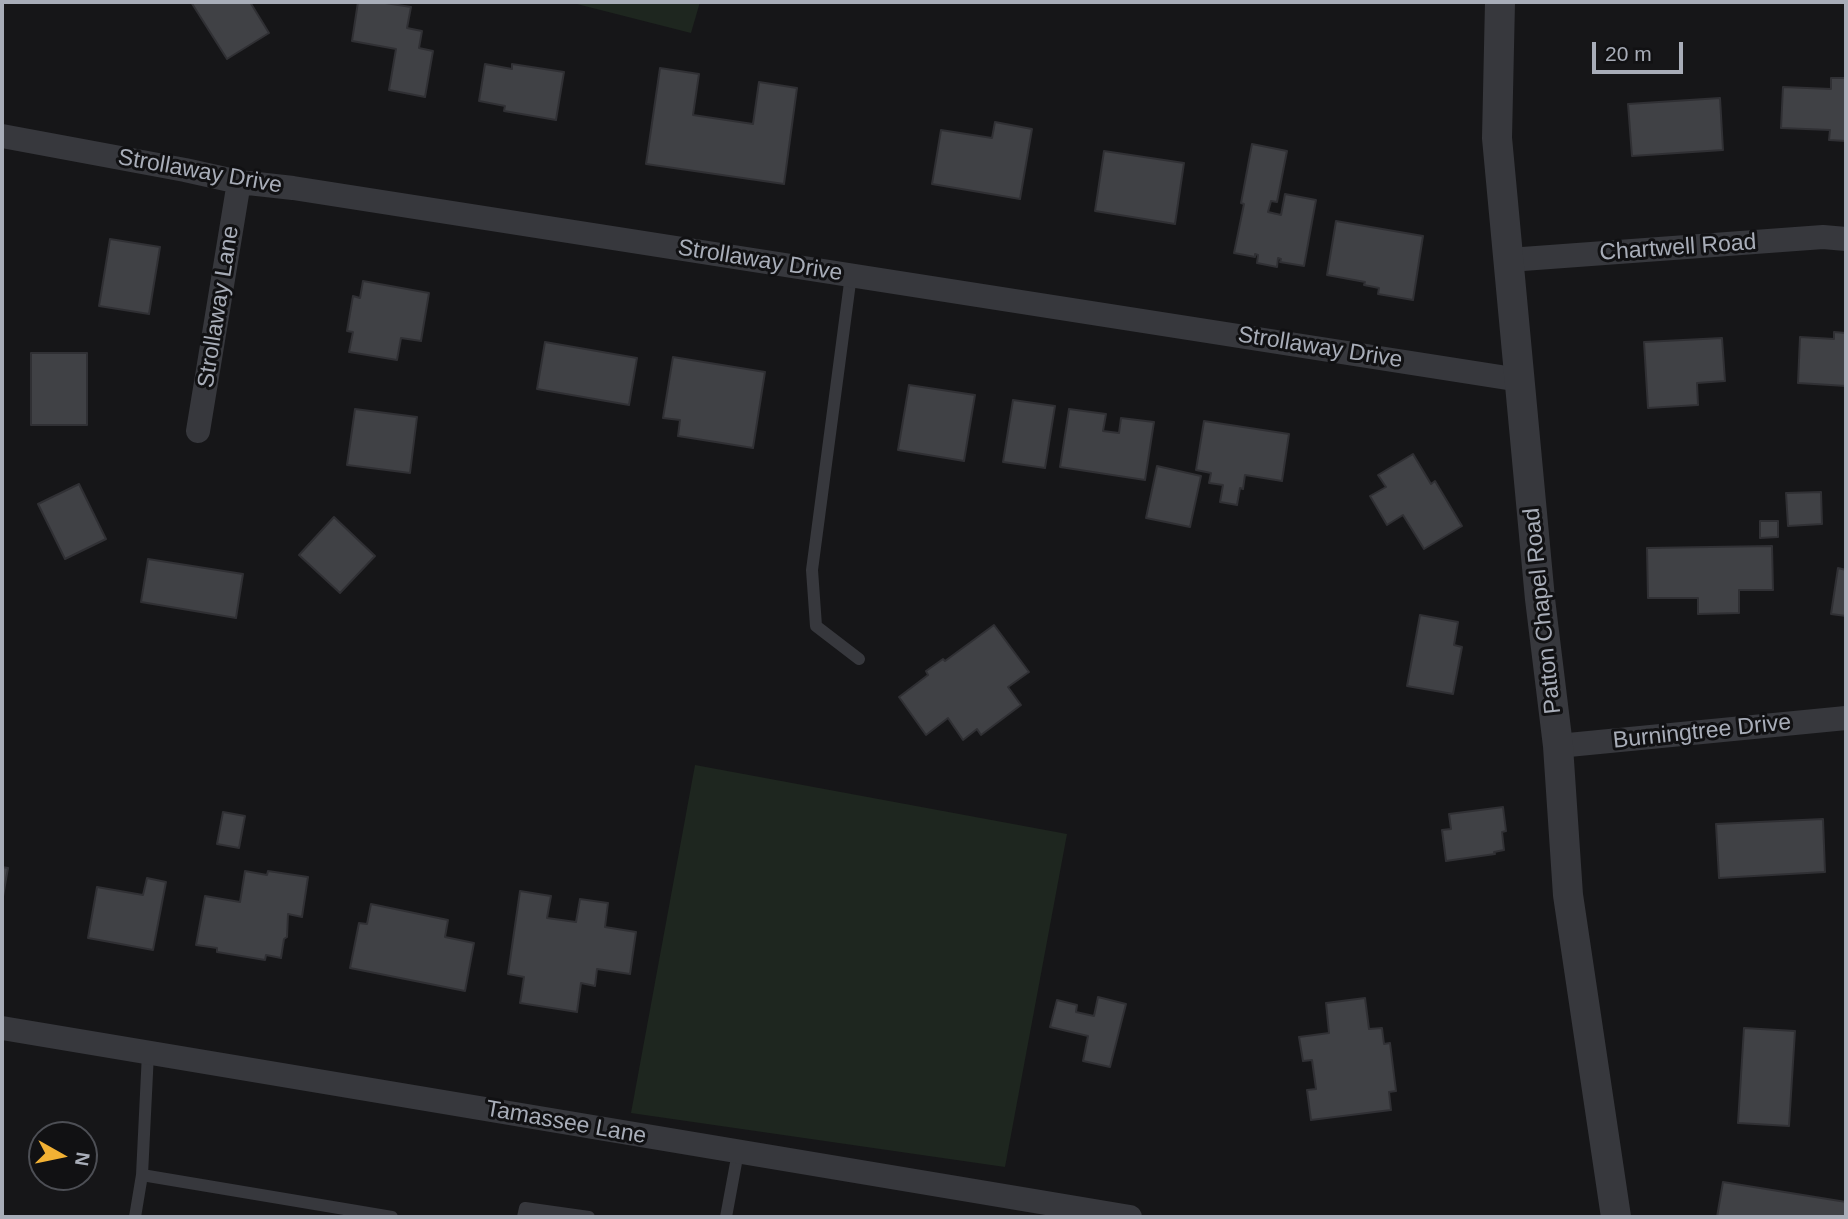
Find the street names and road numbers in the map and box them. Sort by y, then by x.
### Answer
street label: Strollaway Drive [116,144,284,200]
street label: Strollaway Lane [193,224,245,390]
street label: Chartwell Road [1599,229,1757,267]
street label: Strollaway Drive [676,234,844,288]
street label: Strollaway Drive [1236,321,1404,375]
street label: Patton Chapel Road [1518,507,1568,715]
street label: Burningtree Drive [1612,709,1792,755]
street label: Tamassee Lane [484,1095,648,1151]

